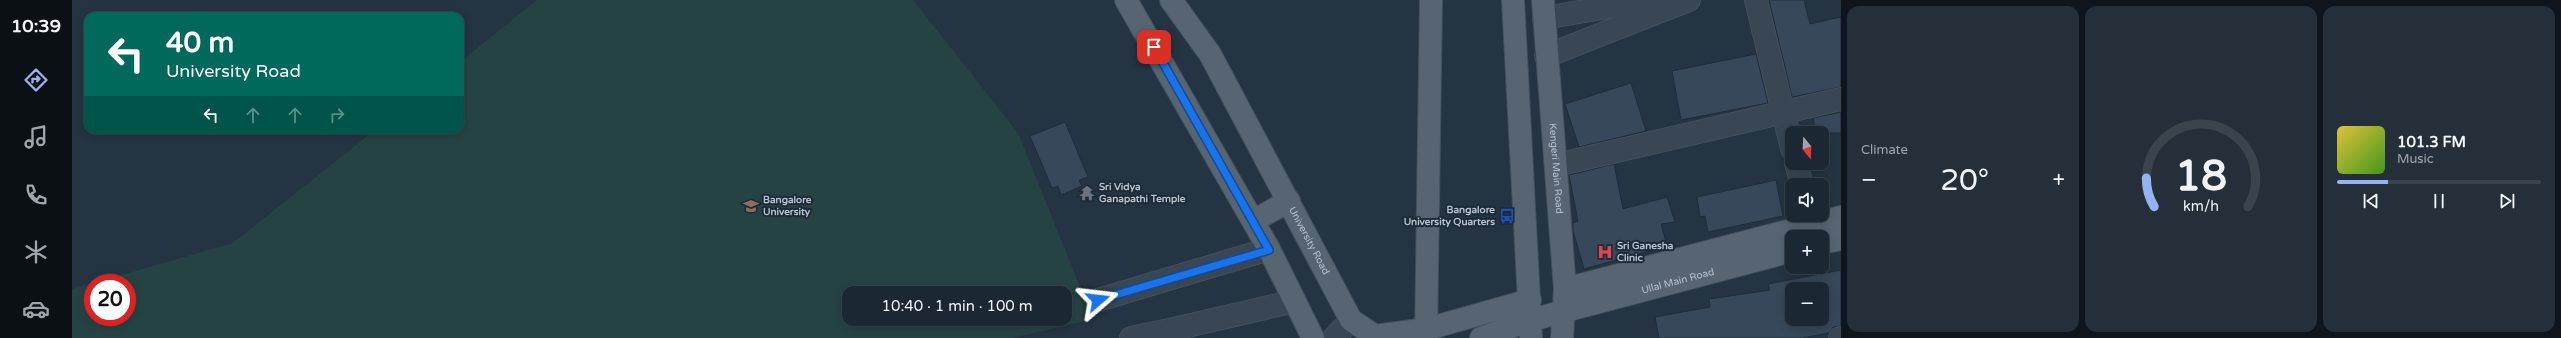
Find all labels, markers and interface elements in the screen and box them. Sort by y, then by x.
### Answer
text: 10:39 [11,15,61,37]
text: 40 m [166,26,234,60]
icon: left [100,28,152,80]
pin [1137,30,1171,64]
icon: arrive [1143,36,1165,58]
text: University Road [166,60,301,82]
icon: directions [22,66,50,94]
icon: left [200,104,222,126]
icon: ahead [242,104,264,126]
icon: ahead [284,104,306,126]
icon: right [326,104,348,126]
icon: music [22,123,50,151]
street label: Kengeri Main Road [1546,123,1565,214]
north arrow [1785,126,1829,170]
map controls [1785,126,1829,326]
text: 101.3 FM [2397,133,2466,151]
text: Climate [1861,142,1908,158]
text: Music [2397,151,2434,167]
text: 18 [2175,152,2227,202]
text: 20° [1940,162,1989,199]
text: − [1861,167,1877,193]
text: + [2053,167,2065,193]
button: sound [1785,178,1829,222]
icon: phone [22,181,50,209]
place label: Sri Vidya Ganapathi Temple [1099,181,1186,205]
temple icon: Sri Vidya Ganapathi Temple [1078,184,1096,202]
icon: previous [2360,190,2382,212]
icon: pause [2428,190,2450,212]
icon: next [2496,190,2518,212]
place label: Bangalore University [763,194,812,218]
school or university icon: Bangalore University [742,197,760,215]
text: km/h [2183,198,2219,215]
place label: Bangalore University Quarters [1404,204,1495,228]
street label: University Road [1286,205,1332,277]
bus stop icon: Bangalore University Quarters [1498,207,1516,225]
button: + [1785,230,1829,274]
icon: climate [22,238,50,266]
place label: Sri Ganesha Clinic [1617,240,1674,264]
hospital icon: Sri Ganesha Clinic [1596,243,1614,261]
street label: Ullal Main Road [1640,266,1716,297]
speed limit sign: 20 [84,274,136,326]
position arrow [1077,279,1119,321]
button: − [1785,282,1829,326]
icon: car [22,295,50,323]
text: 10:40 · 1 min · 100 m [882,297,1032,315]

